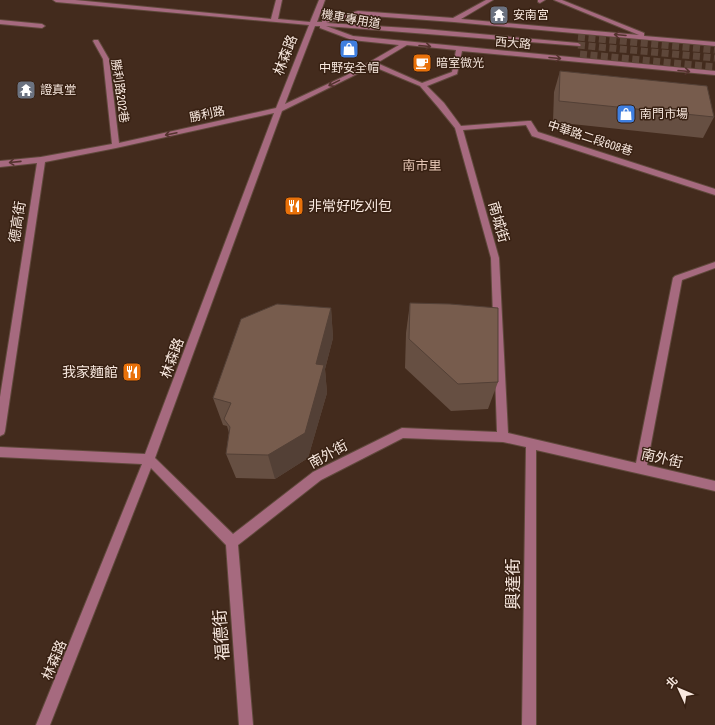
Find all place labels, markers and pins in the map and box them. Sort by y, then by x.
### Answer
temple icon: 安南宮 [488,4,510,26]
place label: 安南宮 [513,7,549,23]
shop icon: 中野安全帽 [338,38,360,60]
cafe icon: 暗室微光 [411,52,433,74]
place label: 暗室微光 [436,55,484,71]
place label: 中野安全帽 [319,60,379,76]
temple icon: 證真堂 [15,79,37,101]
place label: 證真堂 [40,82,76,98]
shop icon: 南門市場 [615,103,637,125]
place label: 南門市場 [640,106,688,122]
restaurant icon: 非常好吃刈包 [283,195,305,217]
place label: 非常好吃刈包 [308,197,392,215]
restaurant icon: 我家麵館 [121,361,143,383]
place label: 我家麵館 [62,363,118,381]

